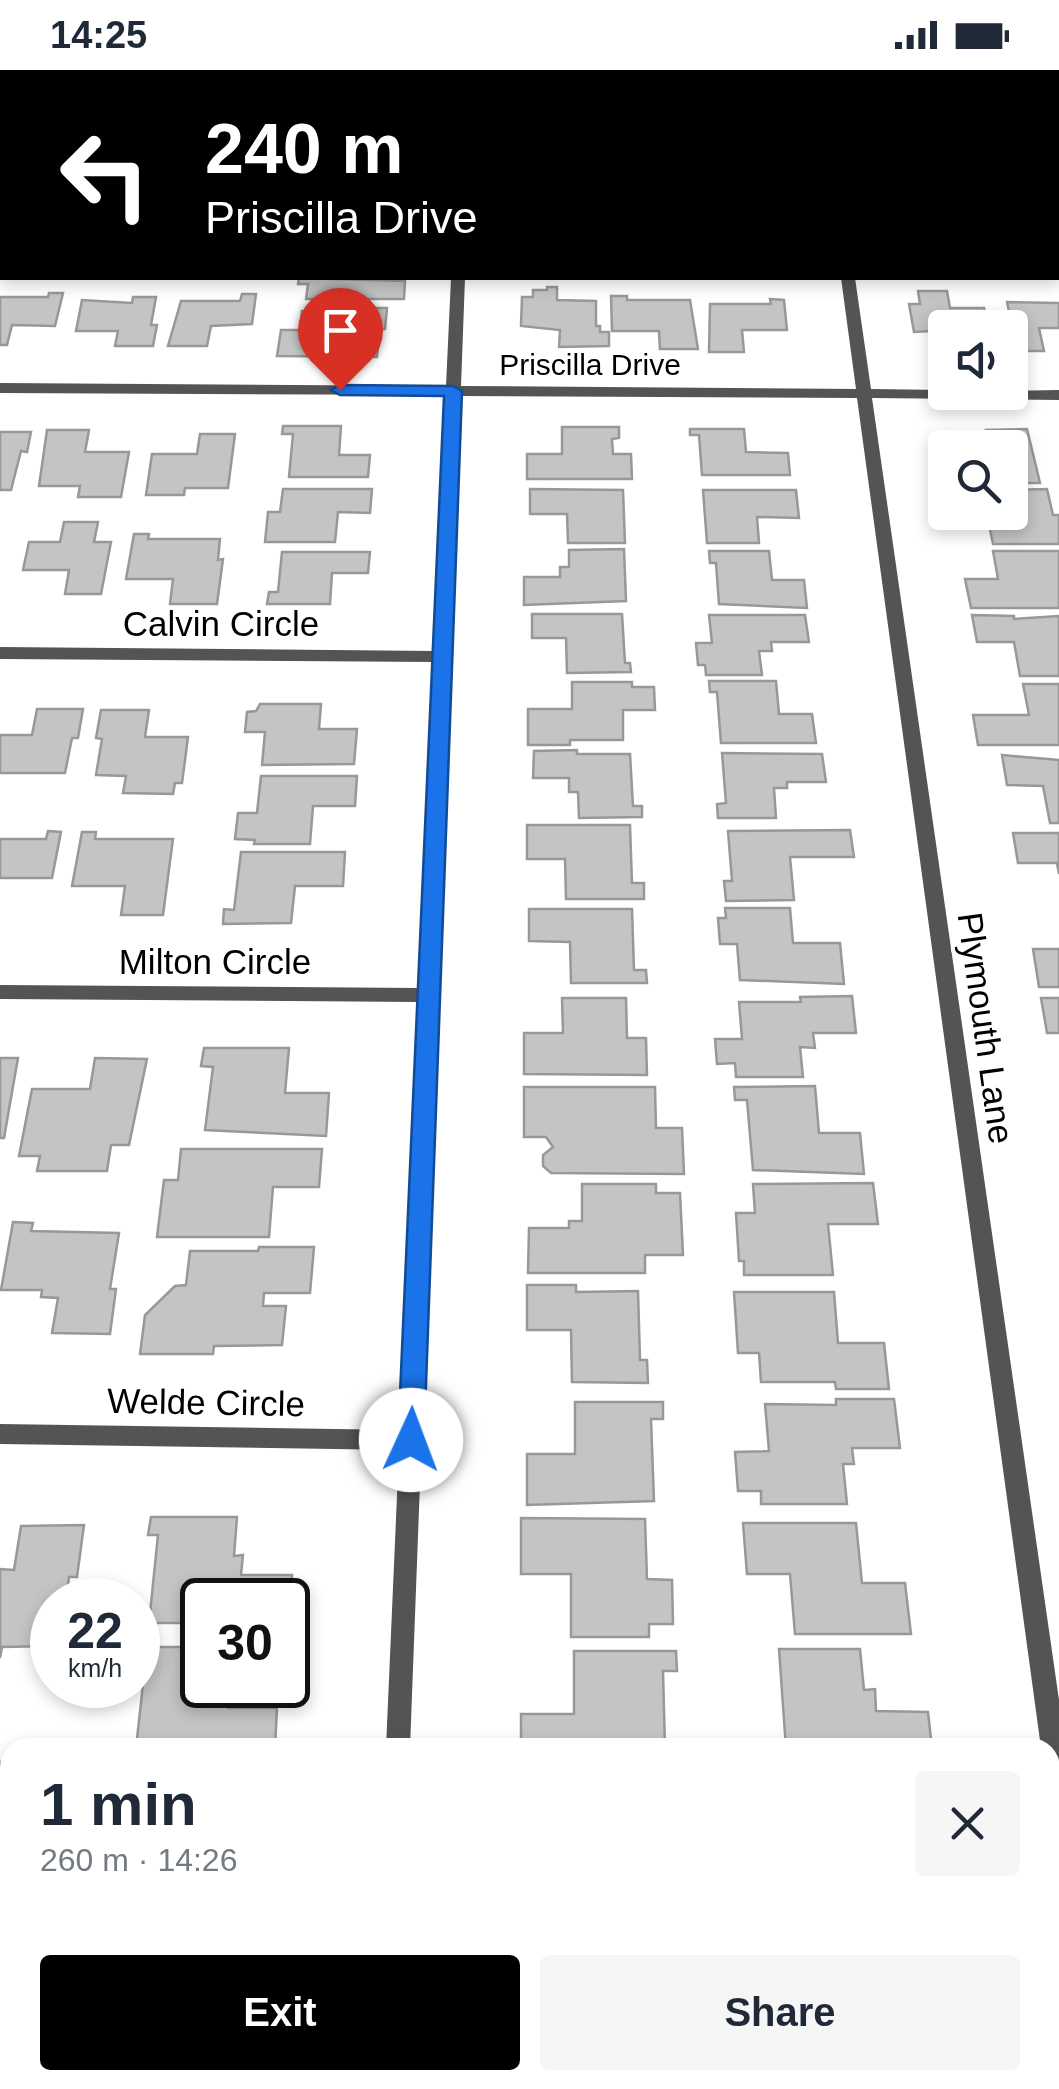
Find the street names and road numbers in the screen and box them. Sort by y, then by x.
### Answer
street label: Priscilla Drive [499,348,681,381]
street label: Calvin Circle [123,604,319,643]
street label: Plymouth Lane [950,910,1022,1146]
street label: Milton Circle [119,942,311,981]
street label: Welde Circle [107,1381,305,1423]

